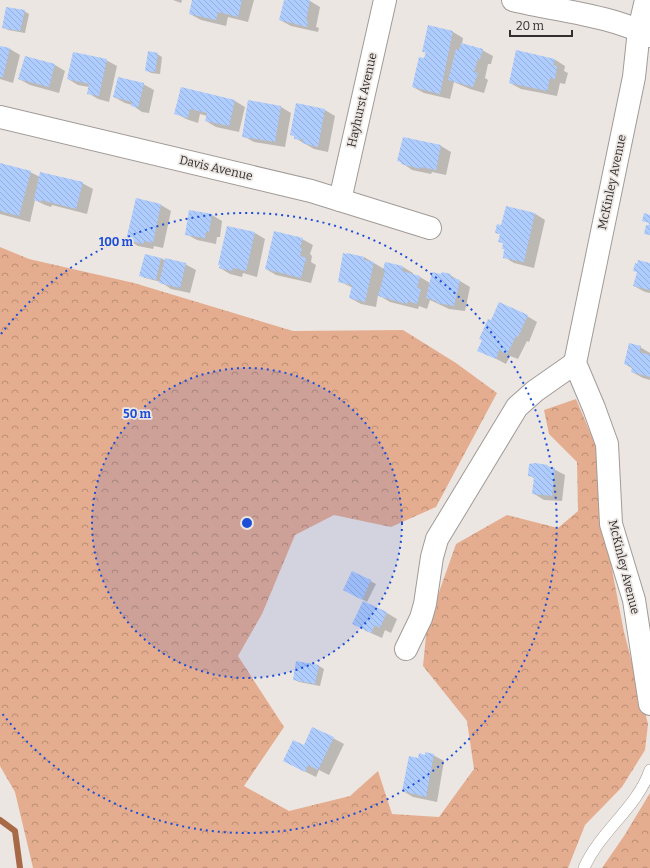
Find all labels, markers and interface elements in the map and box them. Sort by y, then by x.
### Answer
scale bar [510,12,572,38]
text: 20 m [516,19,545,33]
street label: Hayhurst Avenue [344,51,380,149]
street label: McKinley Avenue [595,133,629,231]
street label: Davis Avenue [178,153,254,183]
text: 100 m [99,235,134,249]
text: 50 m [123,407,151,421]
centre of rings [240,516,254,530]
street label: McKinley Avenue [605,518,643,616]

